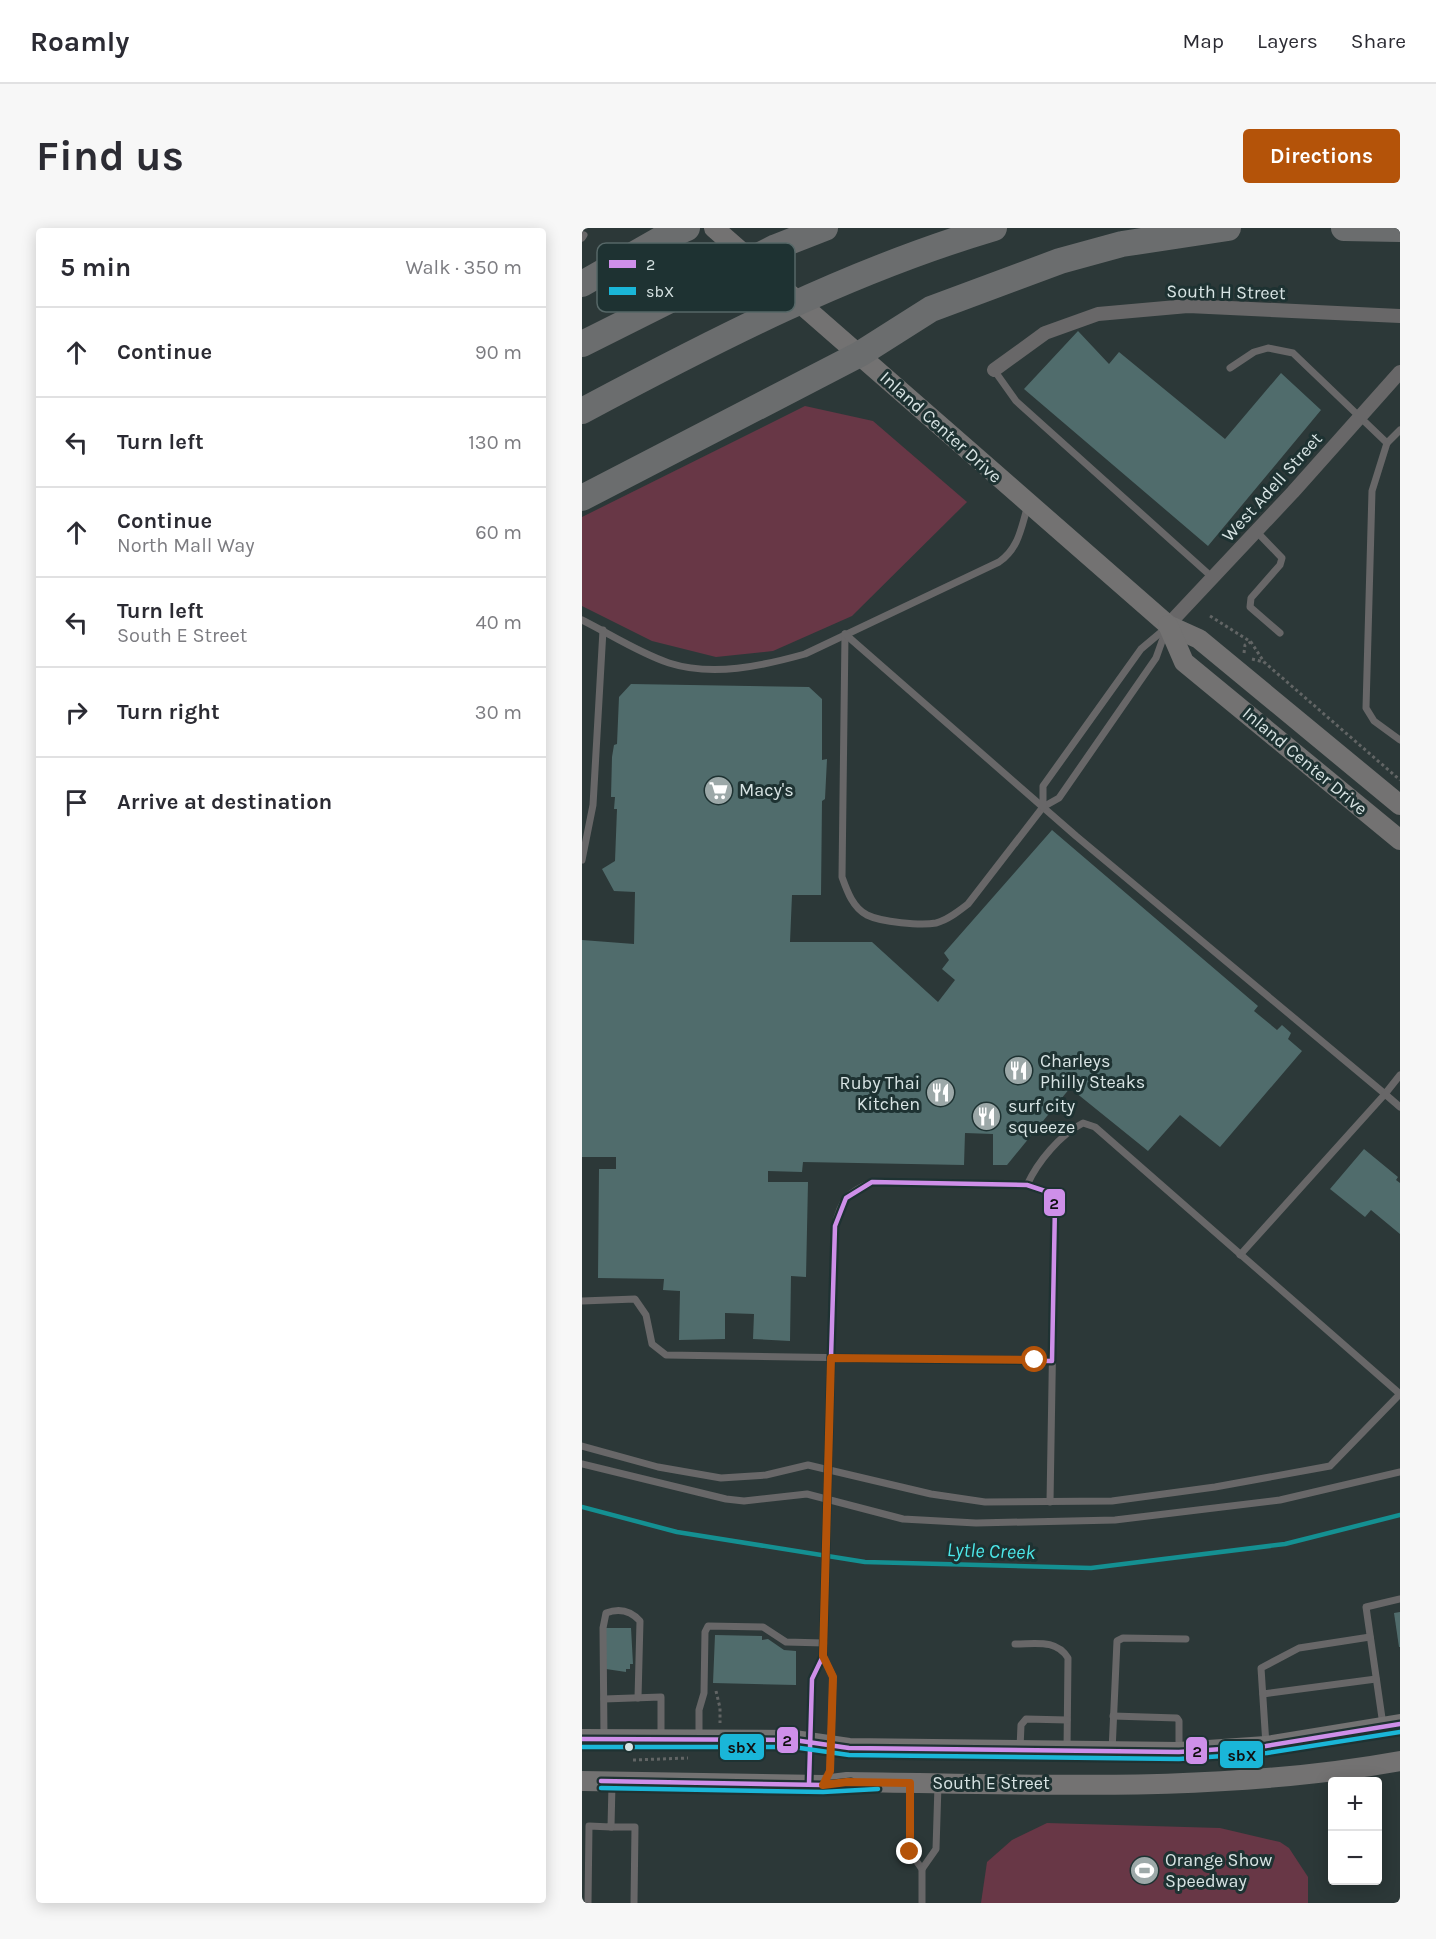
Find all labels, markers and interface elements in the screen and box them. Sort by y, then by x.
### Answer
text: Roamly [30,25,129,58]
text: Map [1182,29,1224,53]
text: Layers [1257,29,1318,53]
text: Share [1351,29,1406,53]
button: Directions [1243,129,1400,183]
text: Find us [36,131,184,181]
legend [597,243,795,312]
text: 5 min [60,252,131,283]
text: 2 [646,255,655,274]
text: Walk · 350 m [405,256,522,279]
street label: South H Street [1166,280,1286,304]
text: sbX [646,282,674,301]
icon: ahead [60,336,93,369]
text: Continue [117,339,212,365]
text: 90 m [475,341,522,364]
street label: Inland Center Drive [875,366,1007,488]
icon: left [60,426,93,459]
street label: West Adell Street [1217,428,1327,546]
text: Turn left [117,429,204,455]
text: 130 m [468,431,522,454]
text: Continue [117,508,212,534]
icon: ahead [60,516,93,549]
text: 60 m [475,521,522,544]
text: North Mall Way [117,534,255,557]
text: Turn left [117,598,204,624]
icon: left [60,606,93,639]
text: 40 m [476,611,522,634]
text: South E Street [117,624,247,647]
icon: right [60,696,93,729]
text: Turn right [117,699,220,725]
text: 30 m [475,701,522,724]
street label: Inland Center Drive [1238,702,1372,820]
supermarket icon: Macy's [702,774,734,806]
place label: Macy's [739,779,794,801]
icon: arrive [60,786,93,819]
text: Arrive at destination [117,789,332,815]
place label: Charleys Philly Steaks [1040,1050,1145,1093]
restaurant icon: Charleys Philly Steaks [1003,1055,1035,1087]
place label: Ruby Thai Kitchen [840,1072,920,1115]
restaurant icon: Ruby Thai Kitchen [925,1077,957,1109]
place label: surf city squeeze [1008,1095,1076,1138]
restaurant icon: surf city squeeze [971,1100,1003,1132]
line badge: 2 [1043,1188,1066,1217]
text: 2 [1049,1194,1059,1213]
route start [1021,1346,1047,1372]
water label: Lytle Creek [946,1538,1037,1564]
line badge: 2 [776,1726,799,1754]
text: 2 [782,1731,792,1750]
line badge: sbX [719,1733,765,1761]
line badge: 2 [1185,1736,1208,1765]
text: sbX [727,1738,757,1757]
line badge: sbX [1219,1740,1264,1769]
unlabelled marker [623,1741,635,1753]
text: 2 [1192,1742,1202,1761]
text: sbX [1227,1746,1257,1765]
street label: South E Street [932,1772,1050,1794]
map controls [1328,1777,1382,1885]
button: + [1328,1777,1382,1831]
button: − [1328,1831,1382,1885]
route end [896,1838,922,1864]
place label: Orange Show Speedway [1165,1849,1272,1892]
sports icon: Orange Show Speedway [1128,1854,1160,1886]

